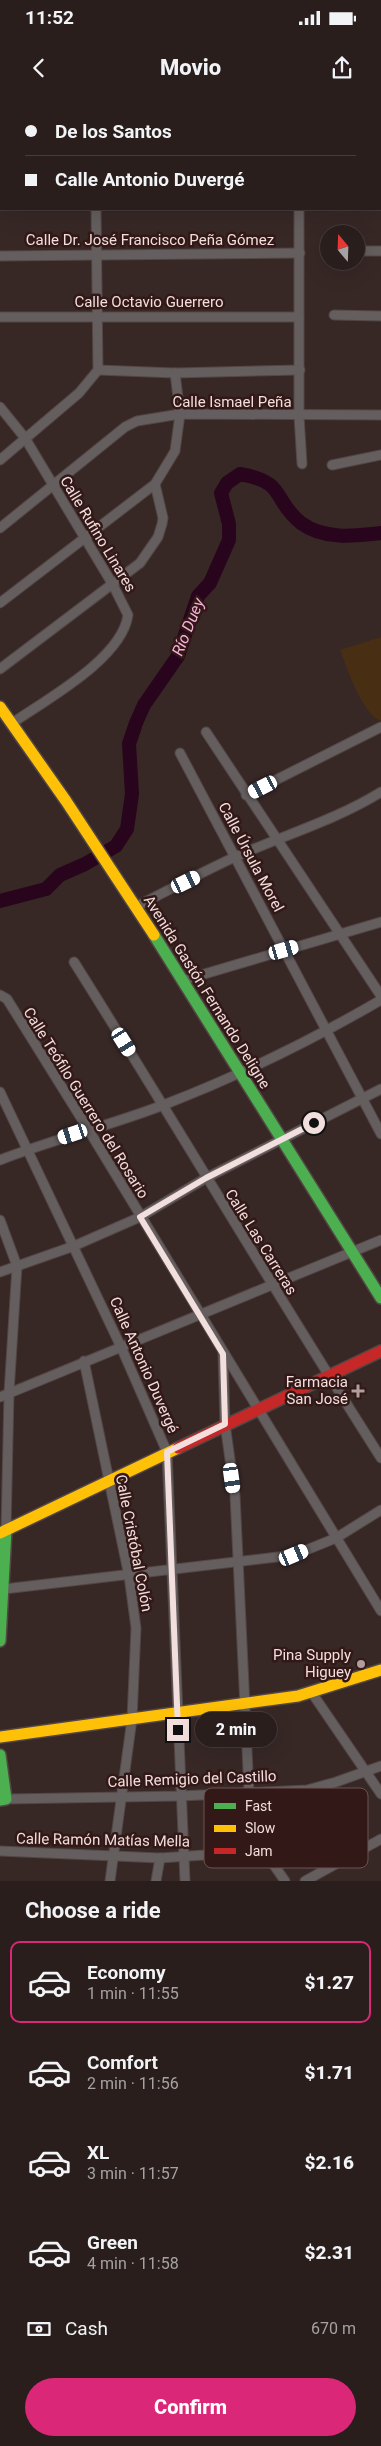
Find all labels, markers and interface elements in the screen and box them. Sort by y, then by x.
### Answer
text: 11:52 [25,6,74,29]
icon: back [25,54,53,82]
icon: share [328,54,356,82]
text: Movio [160,55,221,80]
text: De los Santos [55,120,172,143]
text: Calle Antonio Duvergé [55,168,244,191]
north arrow [320,225,365,270]
map controls [320,225,365,270]
street label: Calle Dr. José Francisco Peña Gómez [26,231,274,249]
street label: Calle Octavio Guerrero [74,293,224,311]
street label: Calle Ismael Peña [172,393,292,411]
street label: Calle Rufino Linares [56,473,140,595]
water label: Río Duey [168,595,208,659]
car [246,774,279,800]
street label: Calle Úrsula Morel [215,799,287,915]
car [169,869,202,895]
street label: Avenida Gastón Fernando Deligne [140,892,274,1092]
car [267,939,300,961]
street label: Calle Teófilo Guerrero del Rosario [20,1004,152,1202]
car [109,1025,138,1059]
route start [303,1112,325,1134]
car [56,1122,89,1146]
street label: Calle Las Carreras [221,1186,301,1298]
street label: Calle Antonio Duvergé [106,1294,182,1436]
place label: Farmacia San José [286,1373,348,1408]
marker: Farmacia San José [352,1385,364,1397]
car [222,1462,241,1494]
street label: Calle Cristóbal Colón [112,1473,156,1613]
car [277,1542,310,1568]
place label: Pina Supply Higuey [273,1646,351,1681]
marker: Pina Supply Higuey [355,1658,367,1670]
callout: 2 min [196,1712,278,1748]
route end [167,1719,189,1741]
text: 2 min [216,1720,256,1739]
street label: Calle Remigio del Castillo [107,1767,277,1791]
legend [204,1788,368,1868]
text: Fast [245,1798,272,1814]
text: Slow [245,1820,276,1836]
street label: Calle Ramón Matías Mella [16,1829,190,1851]
text: Jam [245,1843,273,1859]
text: Choose a ride [25,1898,161,1923]
icon: car [27,1960,72,2005]
text: Economy [87,1961,166,1984]
text: $1.27 [305,1971,354,1994]
text: 1 min · 11:55 [87,1984,179,2003]
icon: car [27,2050,72,2095]
text: Comfort [87,2051,158,2074]
text: $1.71 [305,2061,354,2084]
text: 2 min · 11:56 [87,2074,179,2093]
icon: car [27,2140,72,2185]
text: XL [87,2141,109,2164]
text: $2.16 [305,2151,354,2174]
text: 3 min · 11:57 [87,2164,179,2183]
icon: car [27,2230,72,2275]
text: Green [87,2231,138,2254]
text: $2.31 [305,2241,354,2264]
text: 4 min · 11:58 [87,2254,179,2273]
icon: cash [25,2315,53,2343]
text: Cash [65,2317,108,2340]
text: 670 m [311,2319,356,2338]
button: Confirm [25,2378,356,2436]

